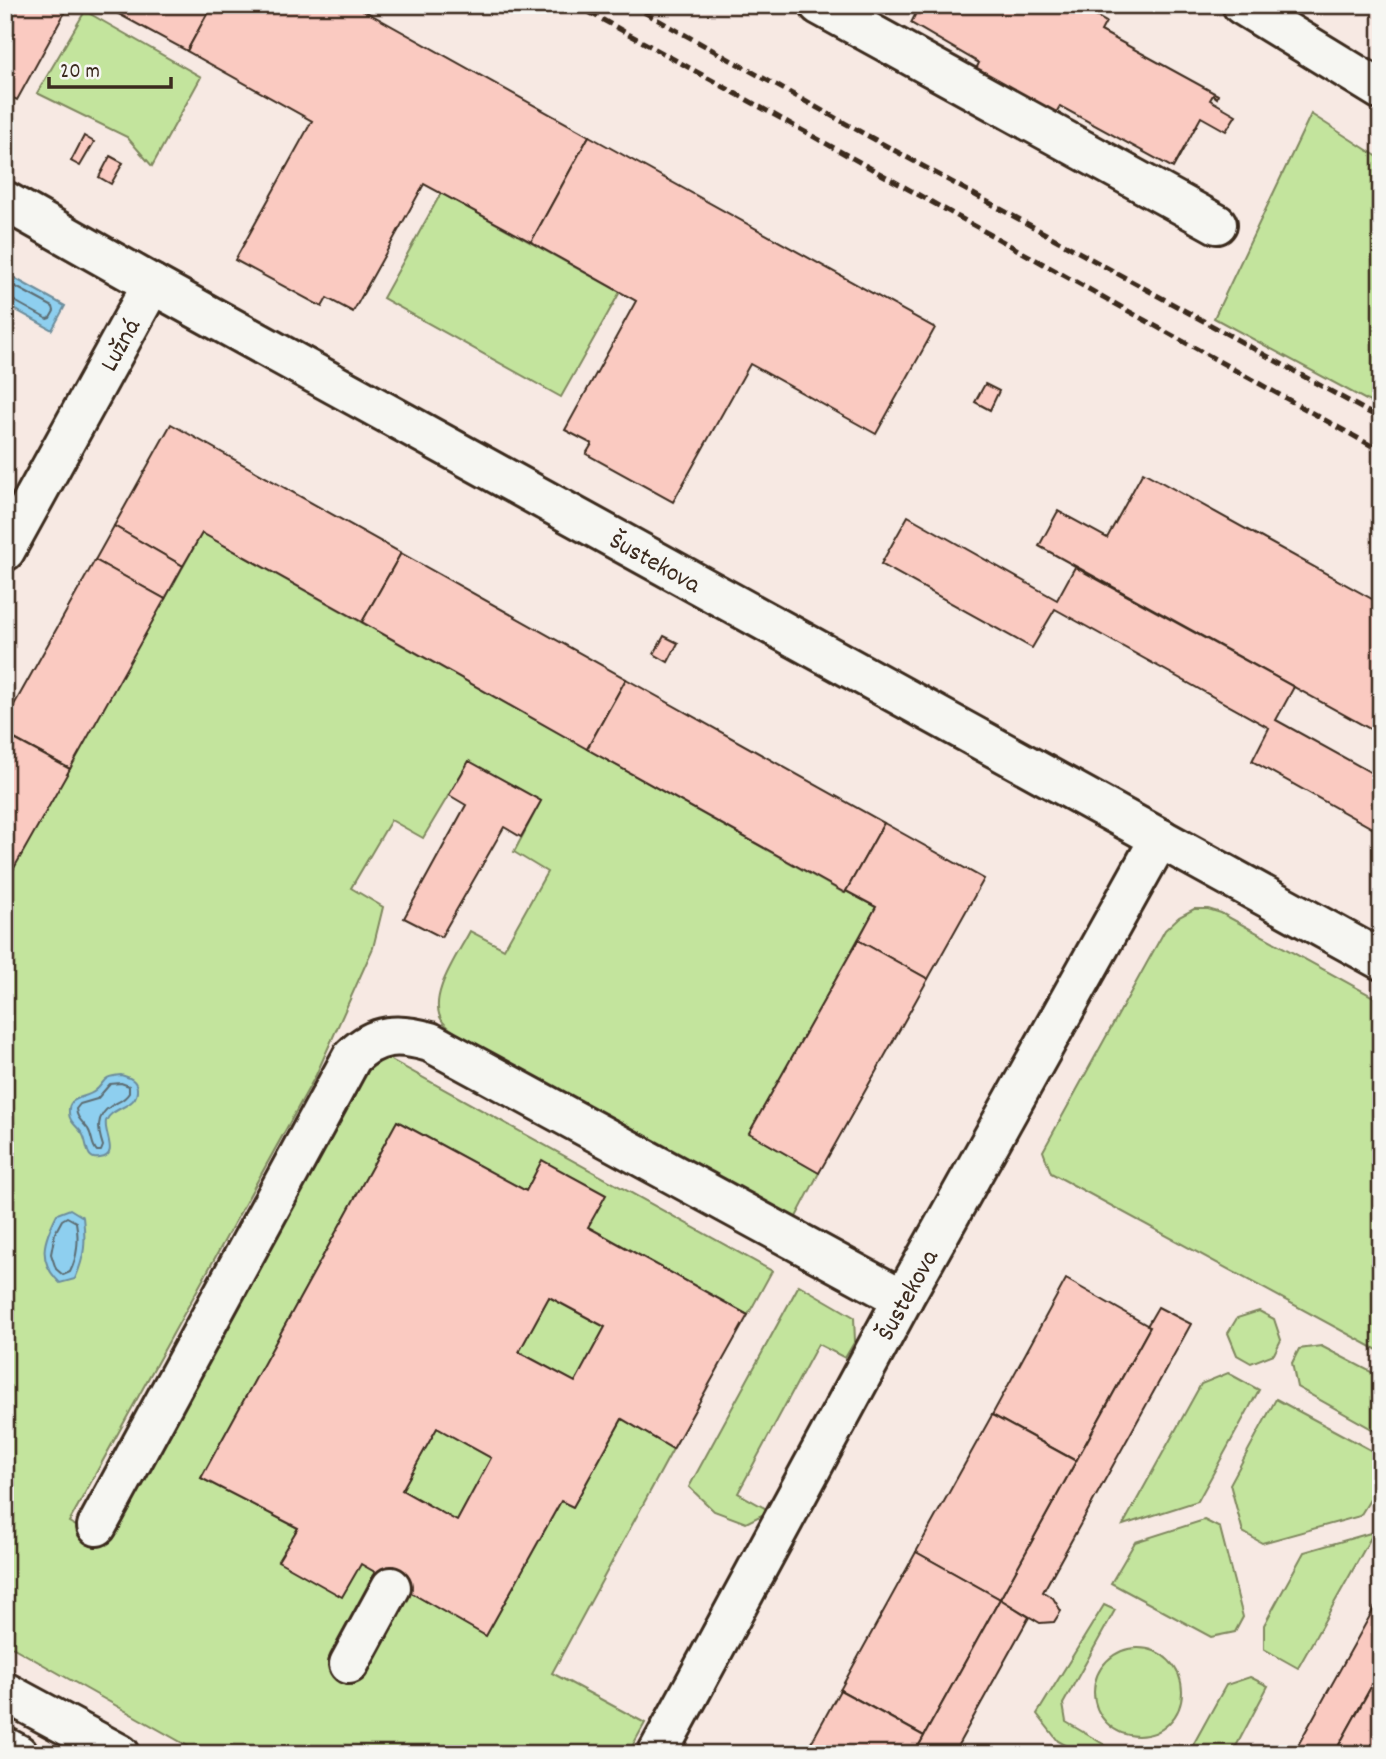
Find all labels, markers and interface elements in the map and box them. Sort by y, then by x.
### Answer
scale bar [49,46,172,90]
text: 20 m [60,58,100,88]
street label: Lužná [92,312,152,379]
street label: Šustekova [602,524,707,605]
street label: Šustekova [869,1243,950,1348]

